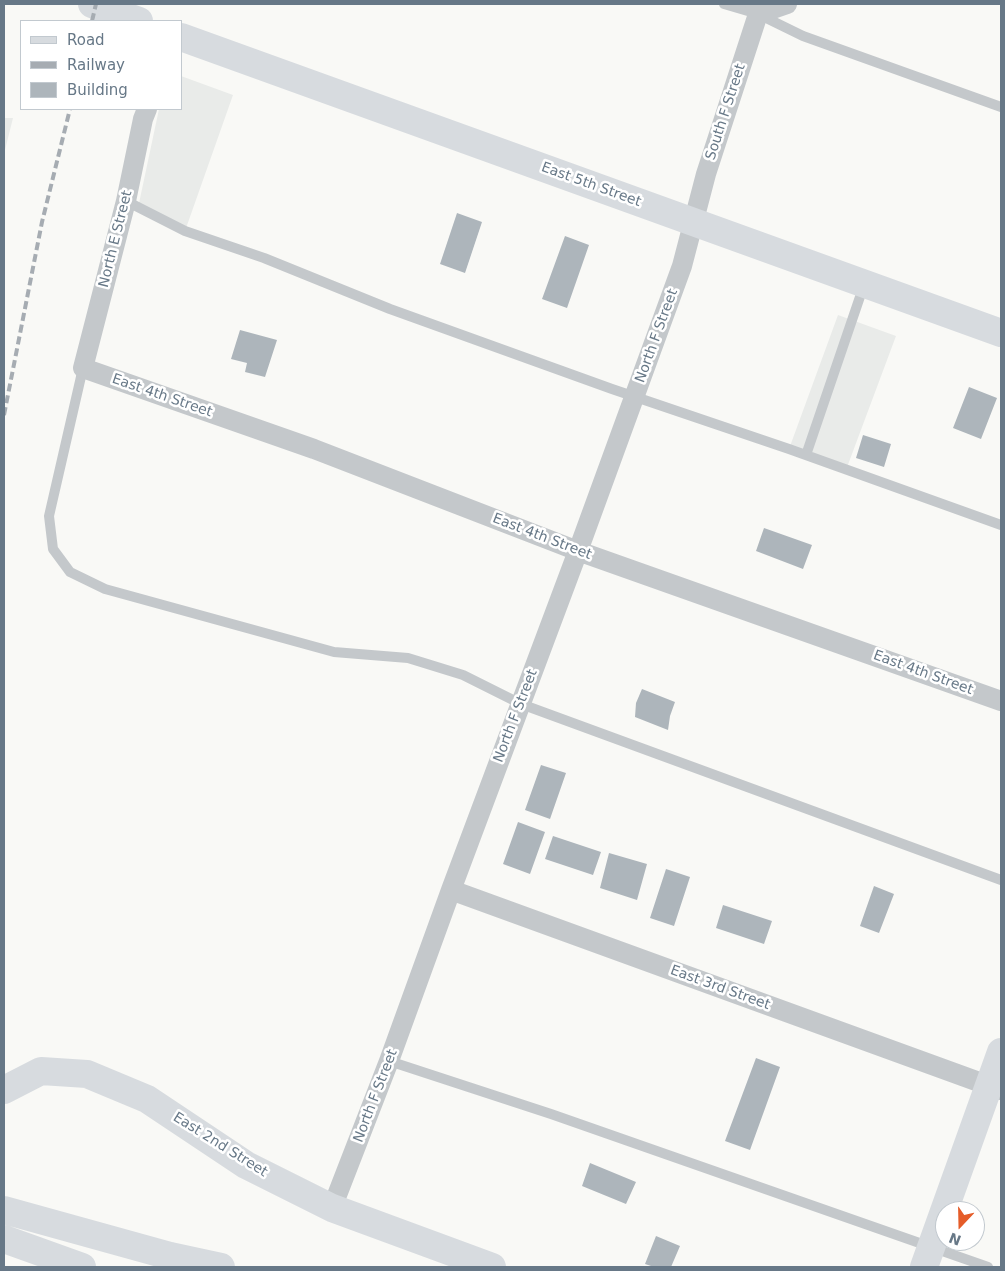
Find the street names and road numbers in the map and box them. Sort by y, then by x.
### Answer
street label: South F Street [703,62,749,162]
street label: East 5th Street [539,159,643,211]
street label: North E Street [96,189,136,289]
street label: North F Street [632,287,682,385]
street label: East 4th Street [110,371,214,421]
street label: East 4th Street [490,510,594,564]
street label: East 4th Street [871,647,975,699]
street label: North F Street [490,667,542,765]
street label: East 3rd Street [668,962,772,1014]
street label: North F Street [350,1047,402,1145]
street label: East 2nd Street [170,1109,270,1181]

